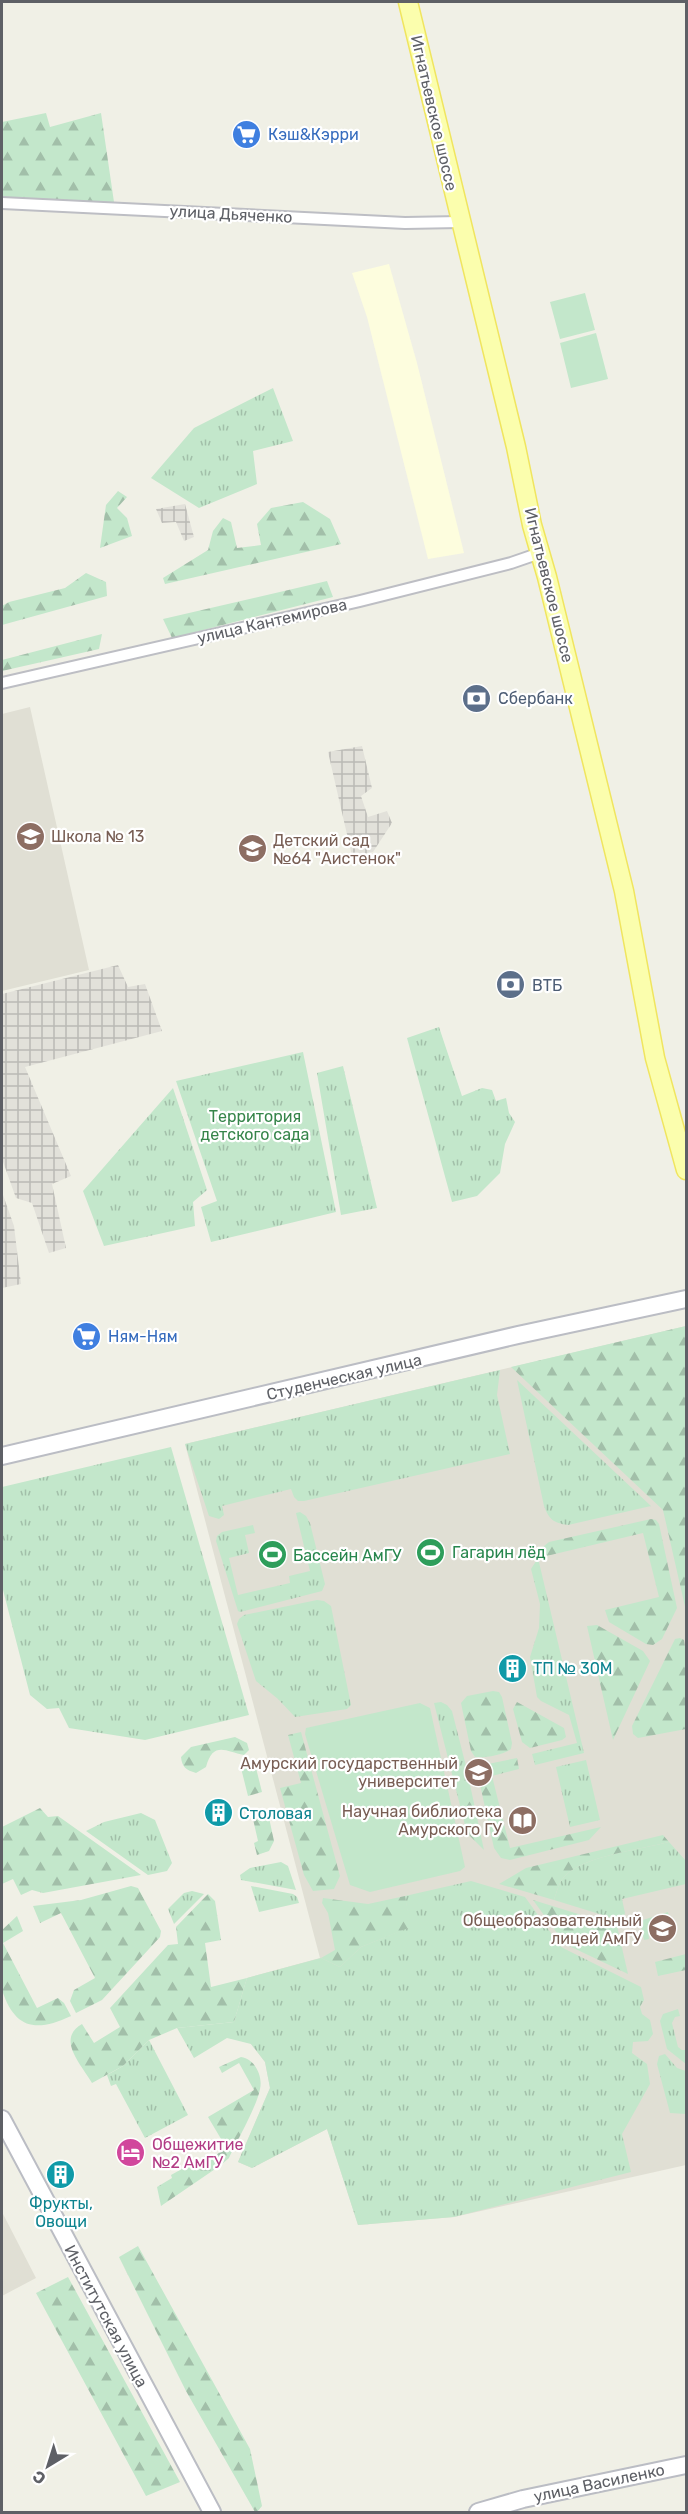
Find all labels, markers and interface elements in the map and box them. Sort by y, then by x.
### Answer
street label: Игнатьевское шоссе [407,33,461,193]
supermarket icon: Кэш&Кэрри [231,118,263,150]
place label: Кэш&Кэрри [268,125,359,144]
street label: улица Дьяченко [169,201,293,227]
street label: Игнатьевское шоссе [521,506,577,664]
street label: улица Кантемирова [195,595,349,647]
bank icon: Сбербанк [461,682,493,714]
place label: Сбербанк [498,689,573,708]
school or university icon: Школа № 13 [14,820,46,852]
place label: Школа № 13 [51,827,144,846]
place label: Детский сад №64 "Аистенок" [273,831,401,868]
school or university icon: Детский сад №64 "Аистенок" [236,833,268,865]
bank icon: ВТБ [495,969,527,1001]
place label: ВТБ [532,976,562,995]
park label: Территория детского сада [201,1107,309,1144]
supermarket icon: Ням-Ням [71,1320,103,1352]
place label: Ням-Ням [108,1327,178,1346]
street label: Студенческая улица [265,1350,423,1404]
sports icon: Гагарин лёд [415,1536,447,1568]
sports icon: Бассейн АмГУ [256,1539,288,1571]
place label: Гагарин лёд [452,1543,546,1562]
place label: Бассейн АмГУ [293,1546,402,1565]
building icon: ТП № 30М [496,1652,528,1684]
place label: ТП № 30М [533,1659,613,1678]
place label: Амурский государственный университет [240,1754,458,1791]
school or university icon: Амурский государственный университет [463,1756,495,1788]
building icon: Столовая [202,1797,234,1829]
place label: Научная библиотека Амурского ГУ [342,1802,503,1839]
place label: Столовая [239,1804,312,1823]
library icon: Научная библиотека Амурского ГУ [507,1804,539,1836]
place label: Общеобразовательный лицей АмГУ [463,1911,643,1948]
school or university icon: Общеобразовательный лицей АмГУ [647,1913,679,1945]
place label: Общежитие №2 АмГУ [152,2135,244,2172]
hotel icon: Общежитие №2 АмГУ [115,2137,147,2169]
building icon: Фрукты, Овощи [45,2159,77,2191]
place label: Фрукты, Овощи [29,2194,93,2231]
street label: Институтская улица [60,2242,152,2390]
north arrow [18,2436,78,2496]
street label: улица Василенко [532,2460,666,2506]
text: С [29,2466,49,2488]

